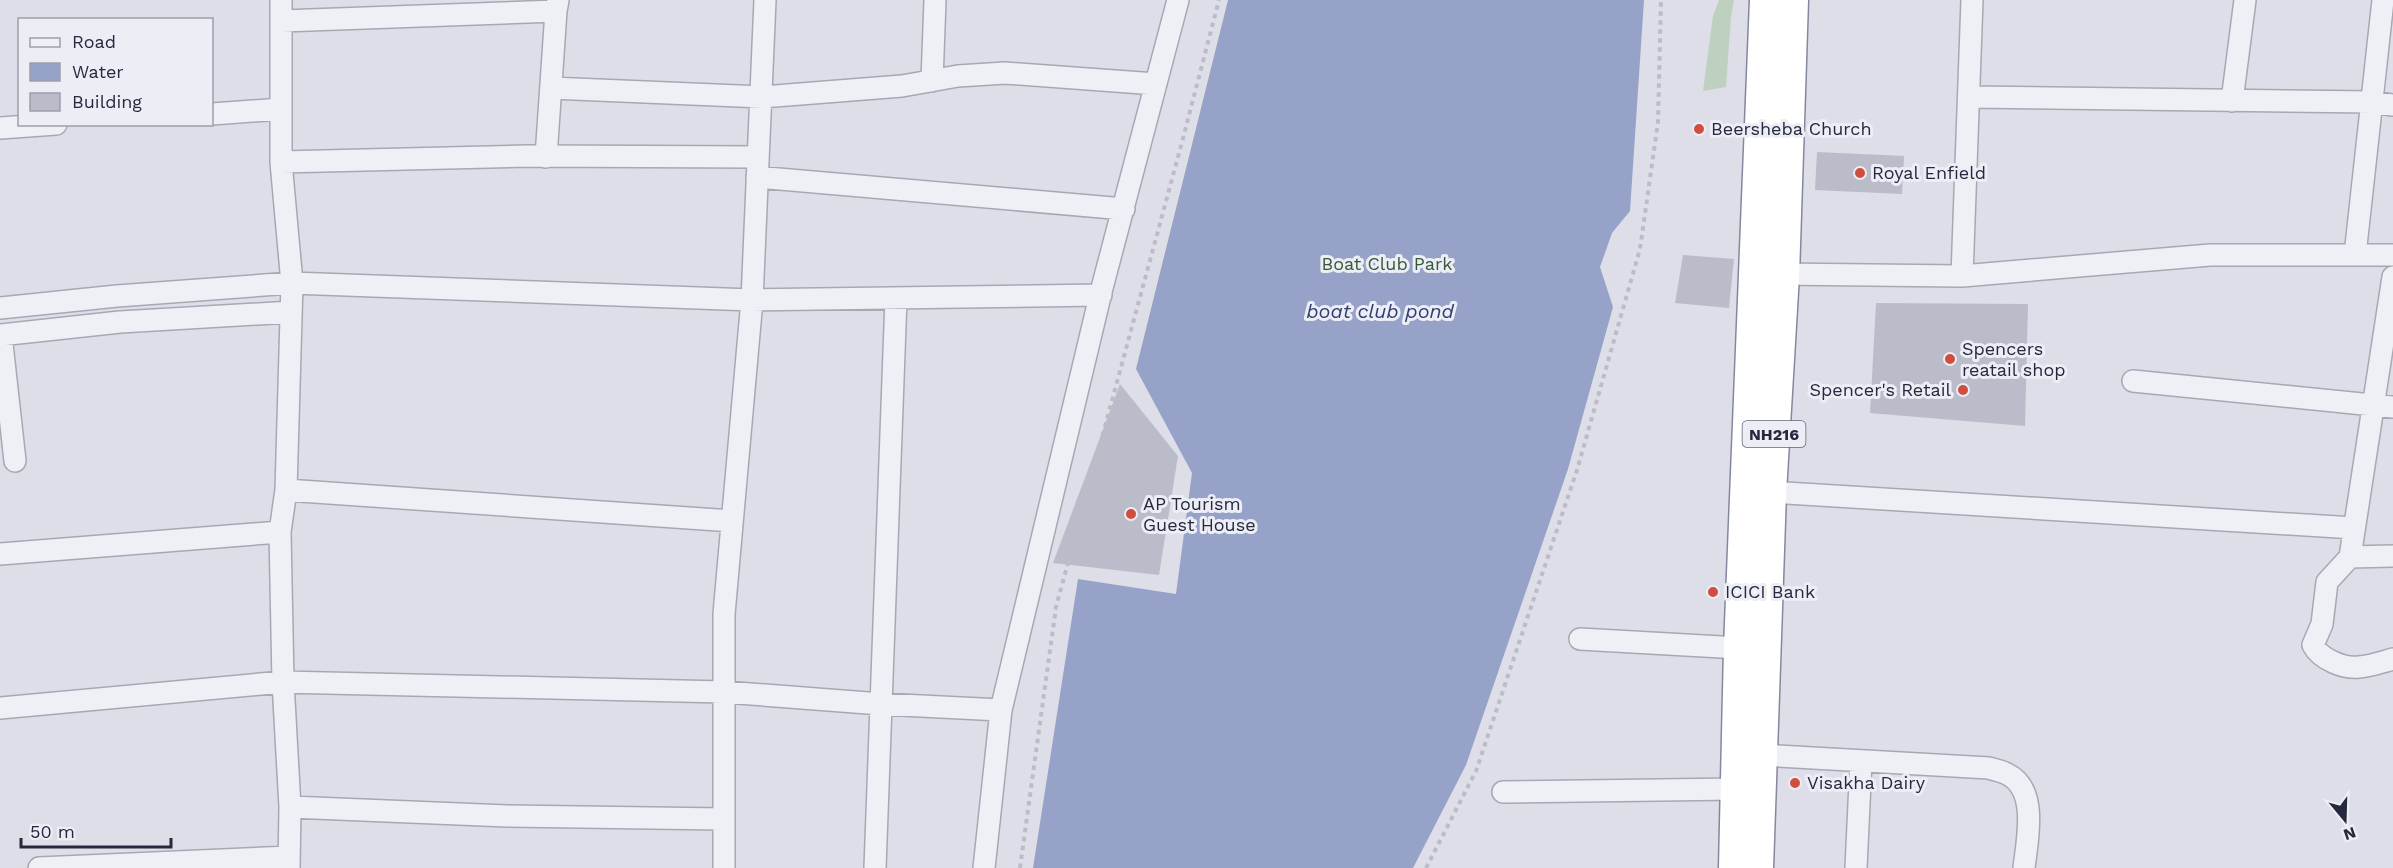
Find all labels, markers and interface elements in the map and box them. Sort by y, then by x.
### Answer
legend [18,18,213,126]
text: Road [72,31,116,52]
text: Water [72,61,124,82]
text: Building [72,91,142,112]
place label: Beersheba Church [1711,118,1872,139]
marker: Beersheba Church [1692,122,1706,136]
place label: Royal Enfield [1872,162,1986,183]
marker: Royal Enfield [1853,166,1867,180]
park label: Boat Club Park [1321,253,1453,274]
water label: boat club pond [1306,299,1454,323]
place label: Spencers reatail shop [1962,338,2066,380]
marker: Spencers reatail shop [1943,352,1957,366]
place label: Spencer's Retail [1810,379,1951,400]
marker: Spencer's Retail [1956,383,1970,397]
road number: NH216 [1742,421,1806,447]
place label: AP Tourism Guest House [1143,493,1256,535]
marker: AP Tourism Guest House [1124,507,1138,521]
place label: ICICI Bank [1725,581,1815,602]
marker: ICICI Bank [1706,585,1720,599]
place label: Visakha Dairy [1807,772,1926,793]
marker: Visakha Dairy [1788,776,1802,790]
north arrow [2315,790,2375,850]
scale bar [21,811,171,849]
text: 50 m [30,821,75,842]
text: N [2341,823,2358,845]

